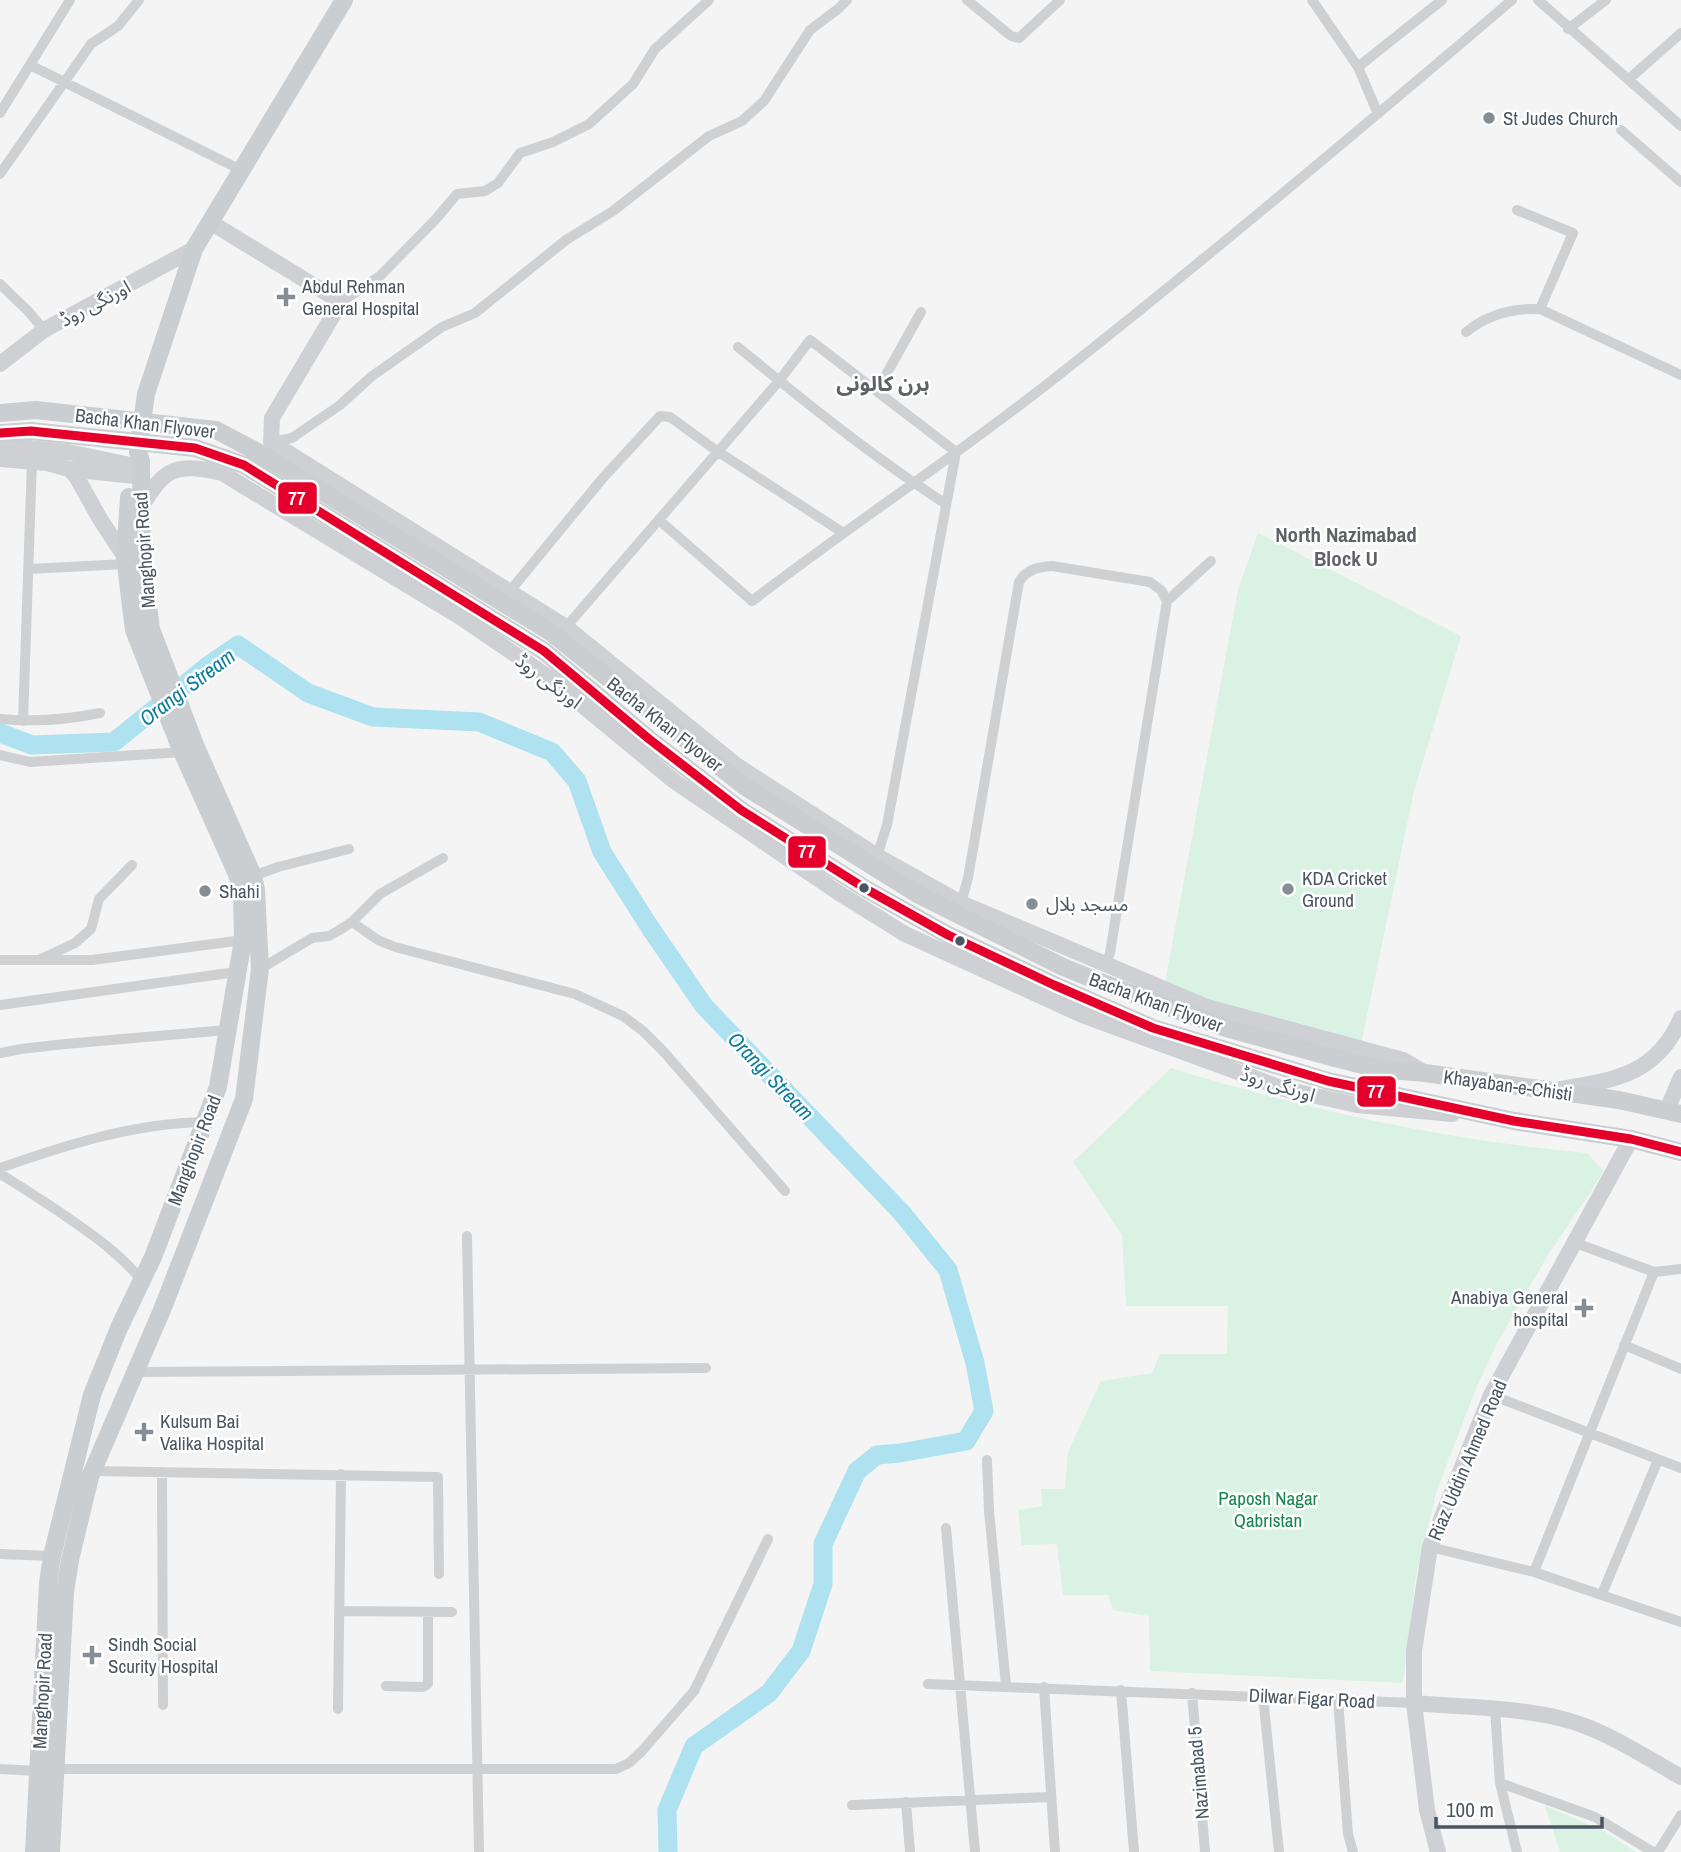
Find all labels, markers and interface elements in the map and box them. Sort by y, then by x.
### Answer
place label: St Judes Church [1503,105,1618,131]
marker: St Judes Church [1481,110,1497,126]
street label: اورنگی روڈ [55,273,135,333]
place label: Abdul Rehman General Hospital [301,273,419,321]
marker: Abdul Rehman General Hospital [276,287,296,307]
district label: ہرن کالونی [836,369,930,398]
street label: Bacha Khan Flyover [74,402,217,445]
line badge: 77 [277,481,318,515]
text: 77 [288,485,306,511]
street label: Manghopir Road [127,491,161,609]
district label: North Nazimabad Block U [1275,520,1417,573]
water label: Orangi Stream [133,641,241,733]
street label: اورنگی روڈ [510,647,588,715]
street label: Bacha Khan Flyover [602,671,729,778]
line badge: 77 [787,835,827,869]
text: 77 [798,838,816,864]
place label: KDA Cricket Ground [1302,865,1388,913]
place label: Shahi [219,878,260,904]
unlabelled marker [857,881,871,895]
marker: KDA Cricket Ground [1280,881,1296,897]
marker: Shahi [197,883,213,899]
place label: مسجد بلال [1046,891,1128,917]
marker: مسجد بلال [1024,896,1040,912]
unlabelled marker [953,934,967,948]
street label: Bacha Khan Flyover [1086,966,1227,1038]
water label: Orangi Stream [721,1025,821,1127]
street label: اورنگی روڈ [1237,1060,1319,1108]
street label: Khayaban-e-Chisti [1442,1063,1574,1107]
line badge: 77 [1356,1075,1397,1108]
text: 77 [1367,1078,1385,1104]
street label: Manghopir Road [161,1091,227,1209]
place label: Anabiya General hospital [1450,1284,1568,1332]
marker: Anabiya General hospital [1574,1298,1594,1318]
street label: Riaz Uddin Ahmed Road [1421,1376,1513,1544]
place label: Kulsum Bai Valika Hospital [160,1408,264,1456]
marker: Kulsum Bai Valika Hospital [134,1422,154,1442]
park label: Paposh Nagar Qabristan [1218,1485,1319,1533]
place label: Sindh Social Scurity Hospital [108,1631,218,1679]
street label: Manghopir Road [26,1632,58,1750]
marker: Sindh Social Scurity Hospital [82,1645,102,1665]
street label: Dilwar Figar Road [1248,1682,1376,1714]
street label: Nazimabad 5 [1181,1725,1215,1820]
scale bar [1436,1786,1602,1830]
text: 100 m [1446,1795,1494,1824]

